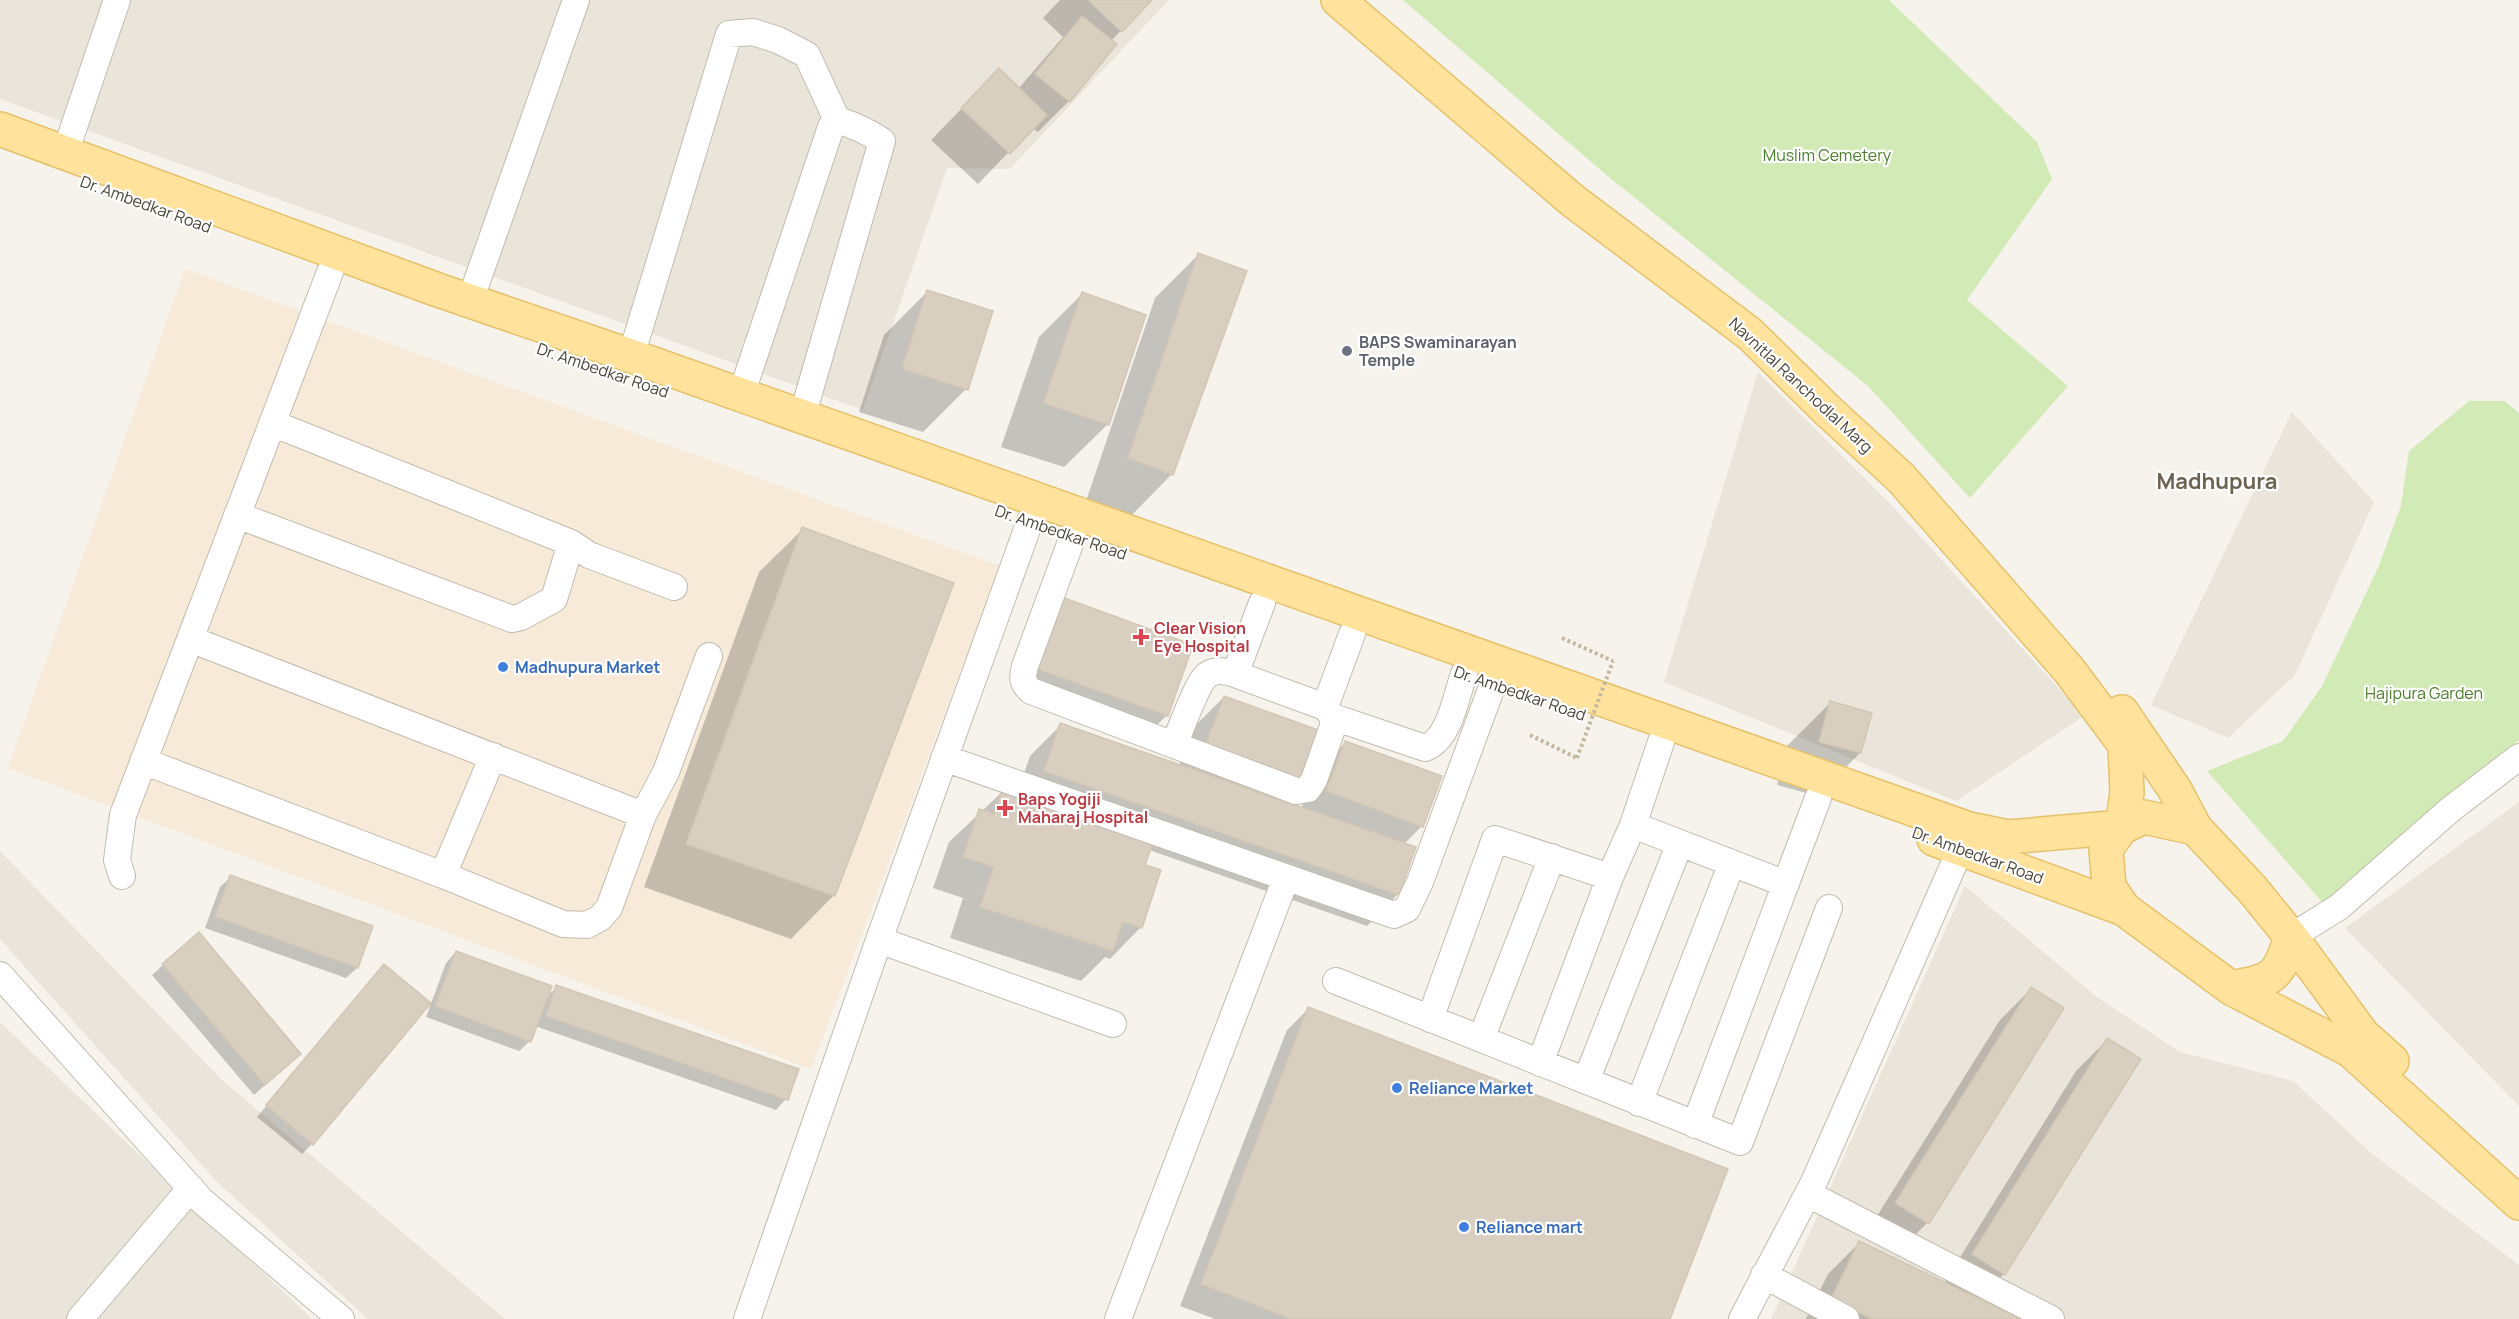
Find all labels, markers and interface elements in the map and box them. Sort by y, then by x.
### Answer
park label: Muslim Cemetery [1763,144,1892,166]
street label: Dr. Ambedkar Road [77,170,215,238]
street label: Navnitlal Ranchodlal Marg [1724,312,1878,458]
place label: BAPS Swaminarayan Temple [1359,331,1517,371]
street label: Dr. Ambedkar Road [534,337,672,403]
marker: BAPS Swaminarayan Temple [1340,344,1354,358]
district label: Madhupura [2156,466,2278,496]
street label: Dr. Ambedkar Road [992,499,1130,565]
place label: Clear Vision Eye Hospital [1154,617,1250,657]
marker: Clear Vision Eye Hospital [1132,628,1150,646]
place label: Madhupura Market [515,656,661,678]
marker: Madhupura Market [496,660,510,674]
street label: Dr. Ambedkar Road [1451,660,1589,726]
park label: Hajipura Garden [2365,682,2483,704]
place label: Baps Yogiji Maharaj Hospital [1018,788,1148,828]
marker: Baps Yogiji Maharaj Hospital [996,799,1014,817]
street label: Dr. Ambedkar Road [1909,821,2047,889]
place label: Reliance Market [1409,1077,1533,1099]
marker: Reliance Market [1390,1081,1404,1095]
place label: Reliance mart [1476,1216,1583,1238]
marker: Reliance mart [1457,1220,1471,1234]

